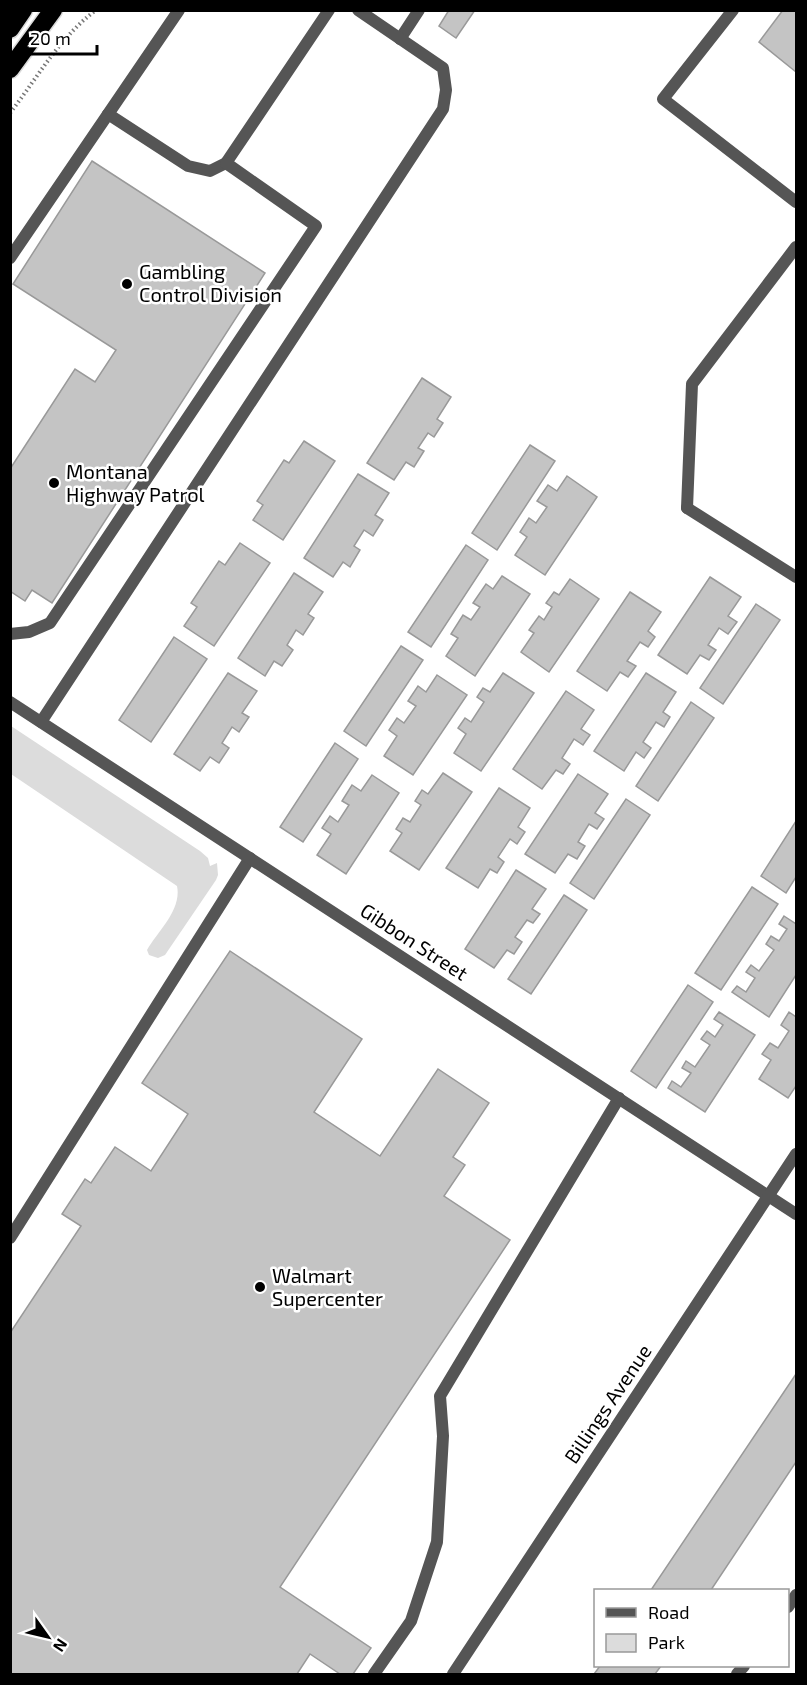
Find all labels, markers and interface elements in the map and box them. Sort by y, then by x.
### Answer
scale bar [21,18,98,56]
text: 20 m [30,27,71,49]
place label: Gambling Control Division [139,259,282,306]
marker: Gambling Control Division [120,277,134,291]
place label: Montana Highway Patrol [66,459,205,506]
marker: Montana Highway Patrol [47,476,61,490]
street label: Gibbon Street [356,898,473,985]
place label: Walmart Supercenter [272,1263,383,1310]
marker: Walmart Supercenter [253,1280,267,1294]
street label: Billings Avenue [559,1339,656,1467]
legend [594,1589,789,1667]
text: Road [648,1601,689,1623]
north arrow [18,1607,78,1667]
text: Park [648,1631,685,1653]
text: N [50,1636,72,1656]

